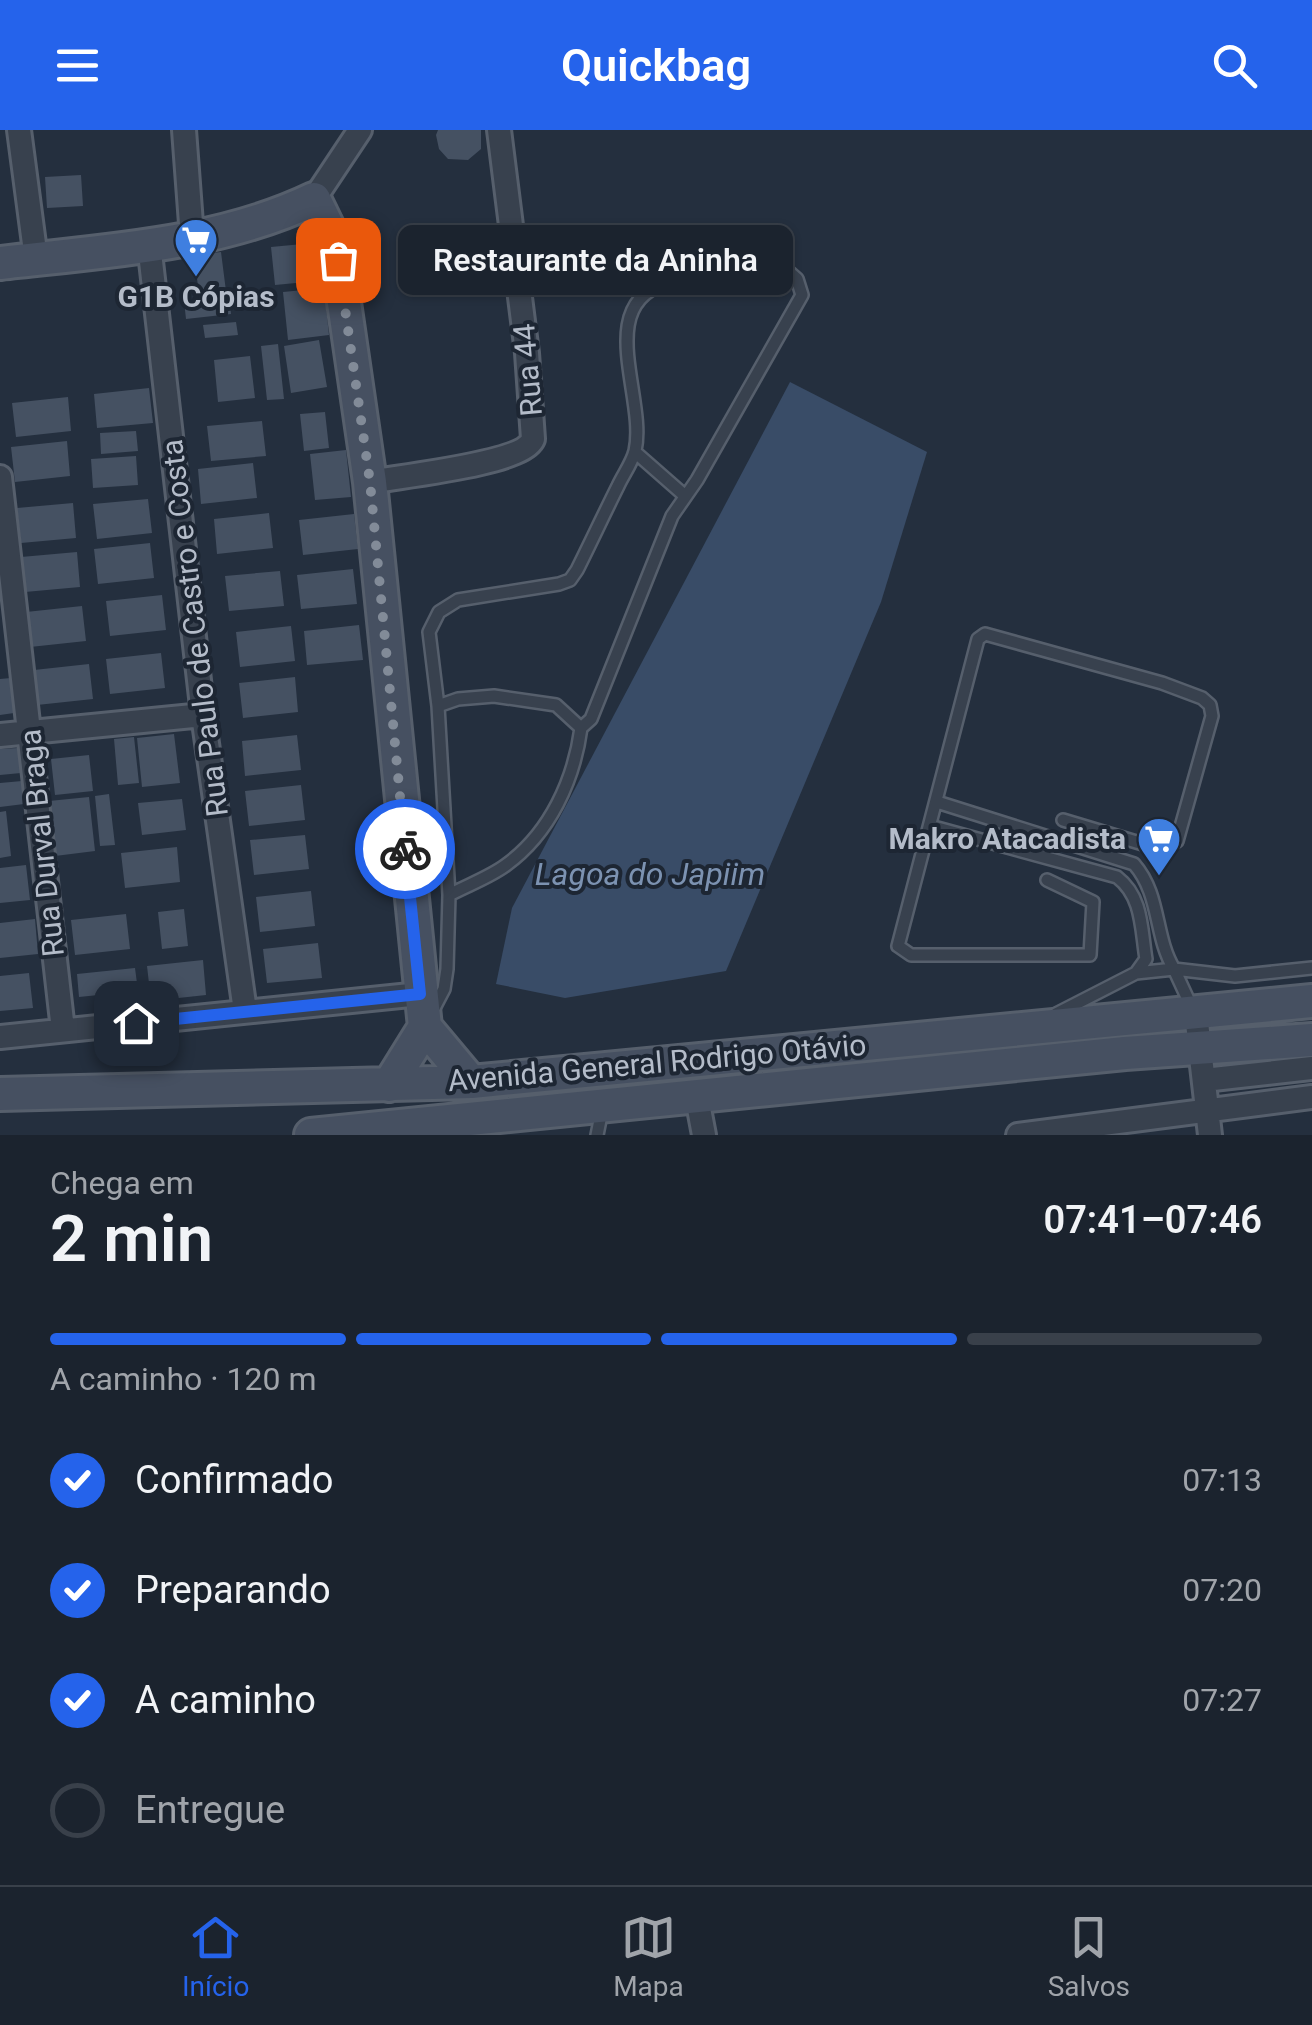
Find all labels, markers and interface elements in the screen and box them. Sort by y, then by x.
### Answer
icon: menu [50,38,105,93]
icon: search [1207,38,1262,93]
text: Quickbag [561,39,751,92]
supermarket icon: G1B Cópias [173,217,219,278]
pin [296,218,381,303]
callout: Restaurante da Aninha [398,225,793,295]
icon: bag [311,233,366,288]
text: Restaurante da Aninha [433,241,758,279]
place label: G1B Cópias [117,279,275,314]
street label: Rua 44 [506,322,549,418]
street label: Rua Paulo de Castro e Costa [154,437,235,819]
street label: Rua Durval Braga [12,728,71,959]
courier [355,799,455,899]
supermarket icon: Makro Atacadista [1136,816,1182,877]
place label: Makro Atacadista [888,821,1126,856]
icon: bike [378,822,433,877]
water label: Lagoa do Japiim [535,855,765,893]
pin [94,981,179,1066]
icon: home [109,996,164,1051]
street label: Avenida General Rodrigo Otávio [446,1027,868,1098]
text: Chega em [50,1164,194,1202]
text: 07:41–07:46 [1043,1198,1262,1242]
text: 2 min [50,1201,213,1277]
text: A caminho · 120 m [50,1360,317,1398]
icon: check [50,1453,105,1508]
text: Confirmado [135,1458,333,1502]
text: 07:13 [1182,1461,1262,1499]
icon: check [50,1563,105,1618]
text: Preparando [135,1568,331,1612]
text: 07:20 [1182,1571,1262,1609]
icon: check [50,1673,105,1728]
text: A caminho [135,1678,316,1722]
text: 07:27 [1182,1681,1262,1719]
text: Entregue [135,1788,285,1832]
tab: Início [182,1910,249,2003]
tab: Mapa [613,1910,684,2003]
tab: Salvos [1048,1910,1130,2003]

